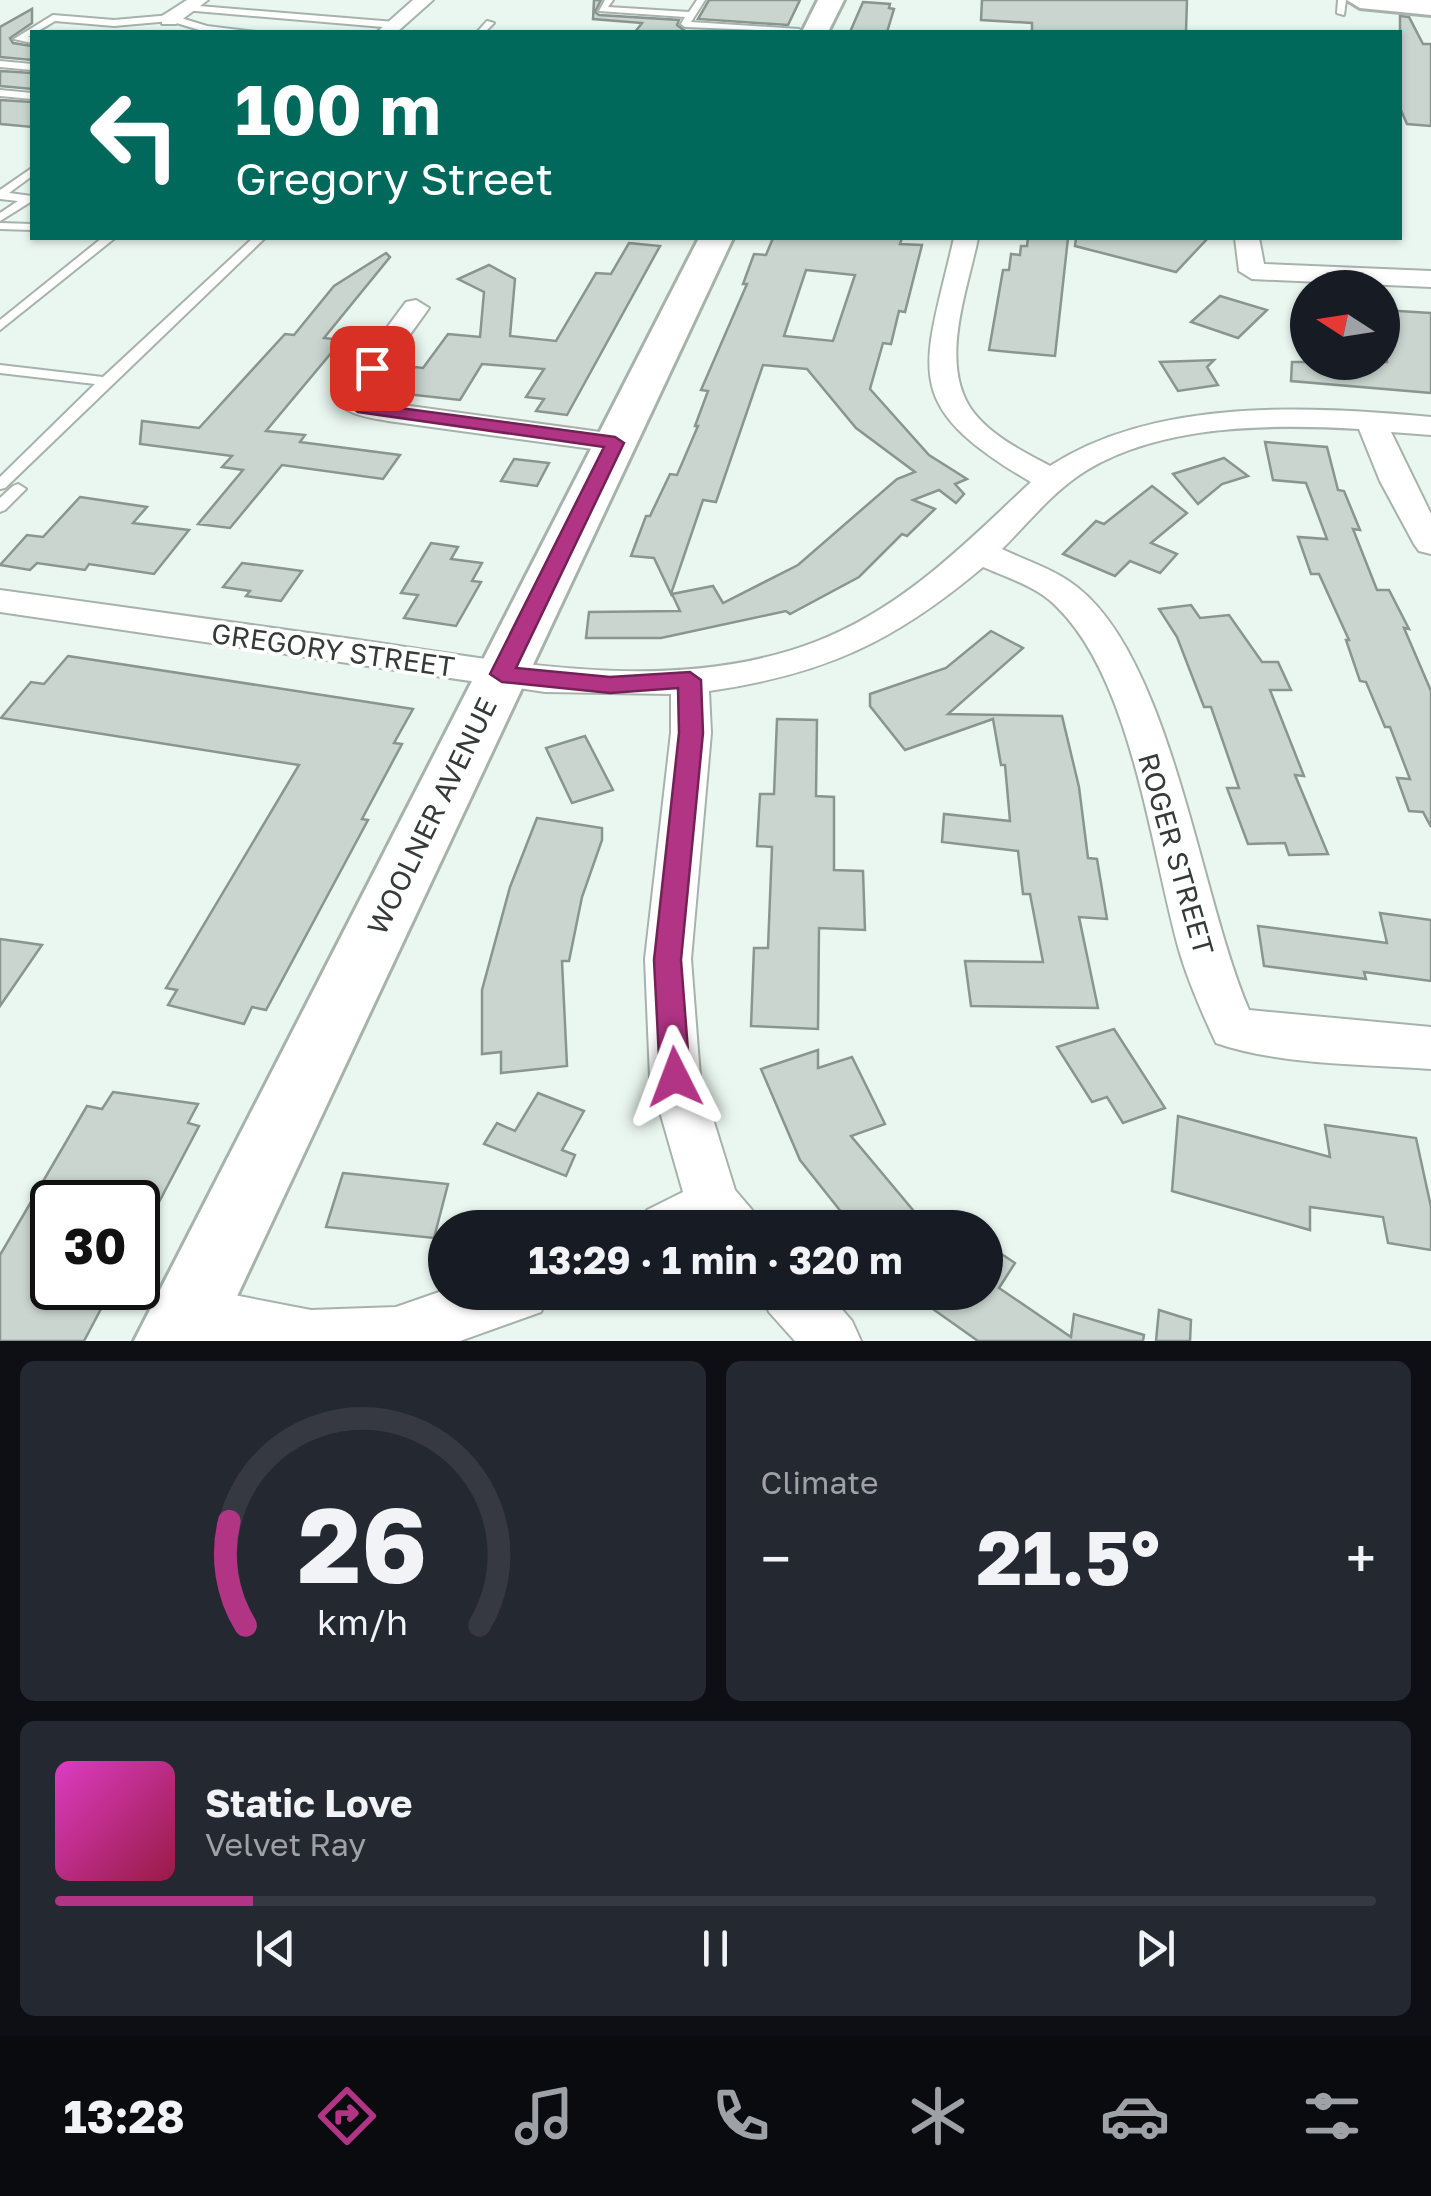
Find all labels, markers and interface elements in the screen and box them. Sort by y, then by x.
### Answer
text: 100 m [235,66,441,150]
icon: left [70,70,200,200]
text: Gregory Street [235,151,553,205]
north arrow [1290,270,1400,380]
map controls [1290,270,1400,380]
pin [330,326,415,411]
icon: arrive [345,341,400,396]
street label: GREGORY STREET [209,616,457,683]
street label: WOOLNER AVENUE [360,692,503,940]
street label: ROGER STREET [1132,749,1221,959]
position arrow [623,1025,727,1129]
speed limit sign: 30 [30,1180,160,1310]
text: 13:29 · 1 min · 320 m [528,1237,903,1282]
text: Climate [761,1463,879,1501]
text: 26 [298,1481,427,1606]
text: 21.5° [977,1511,1160,1602]
text: − [761,1525,791,1591]
text: + [1346,1525,1376,1591]
text: km/h [317,1600,408,1643]
text: Static Love [205,1780,412,1825]
text: Velvet Ray [205,1825,366,1863]
icon: previous [248,1921,303,1976]
icon: pause [688,1921,743,1976]
icon: next [1128,1921,1183,1976]
icon: directions [312,2081,382,2151]
icon: music [509,2081,579,2151]
icon: phone [706,2081,776,2151]
icon: climate [903,2081,973,2151]
icon: car [1100,2081,1170,2151]
icon: filters [1297,2081,1367,2151]
text: 13:28 [64,2089,185,2143]

